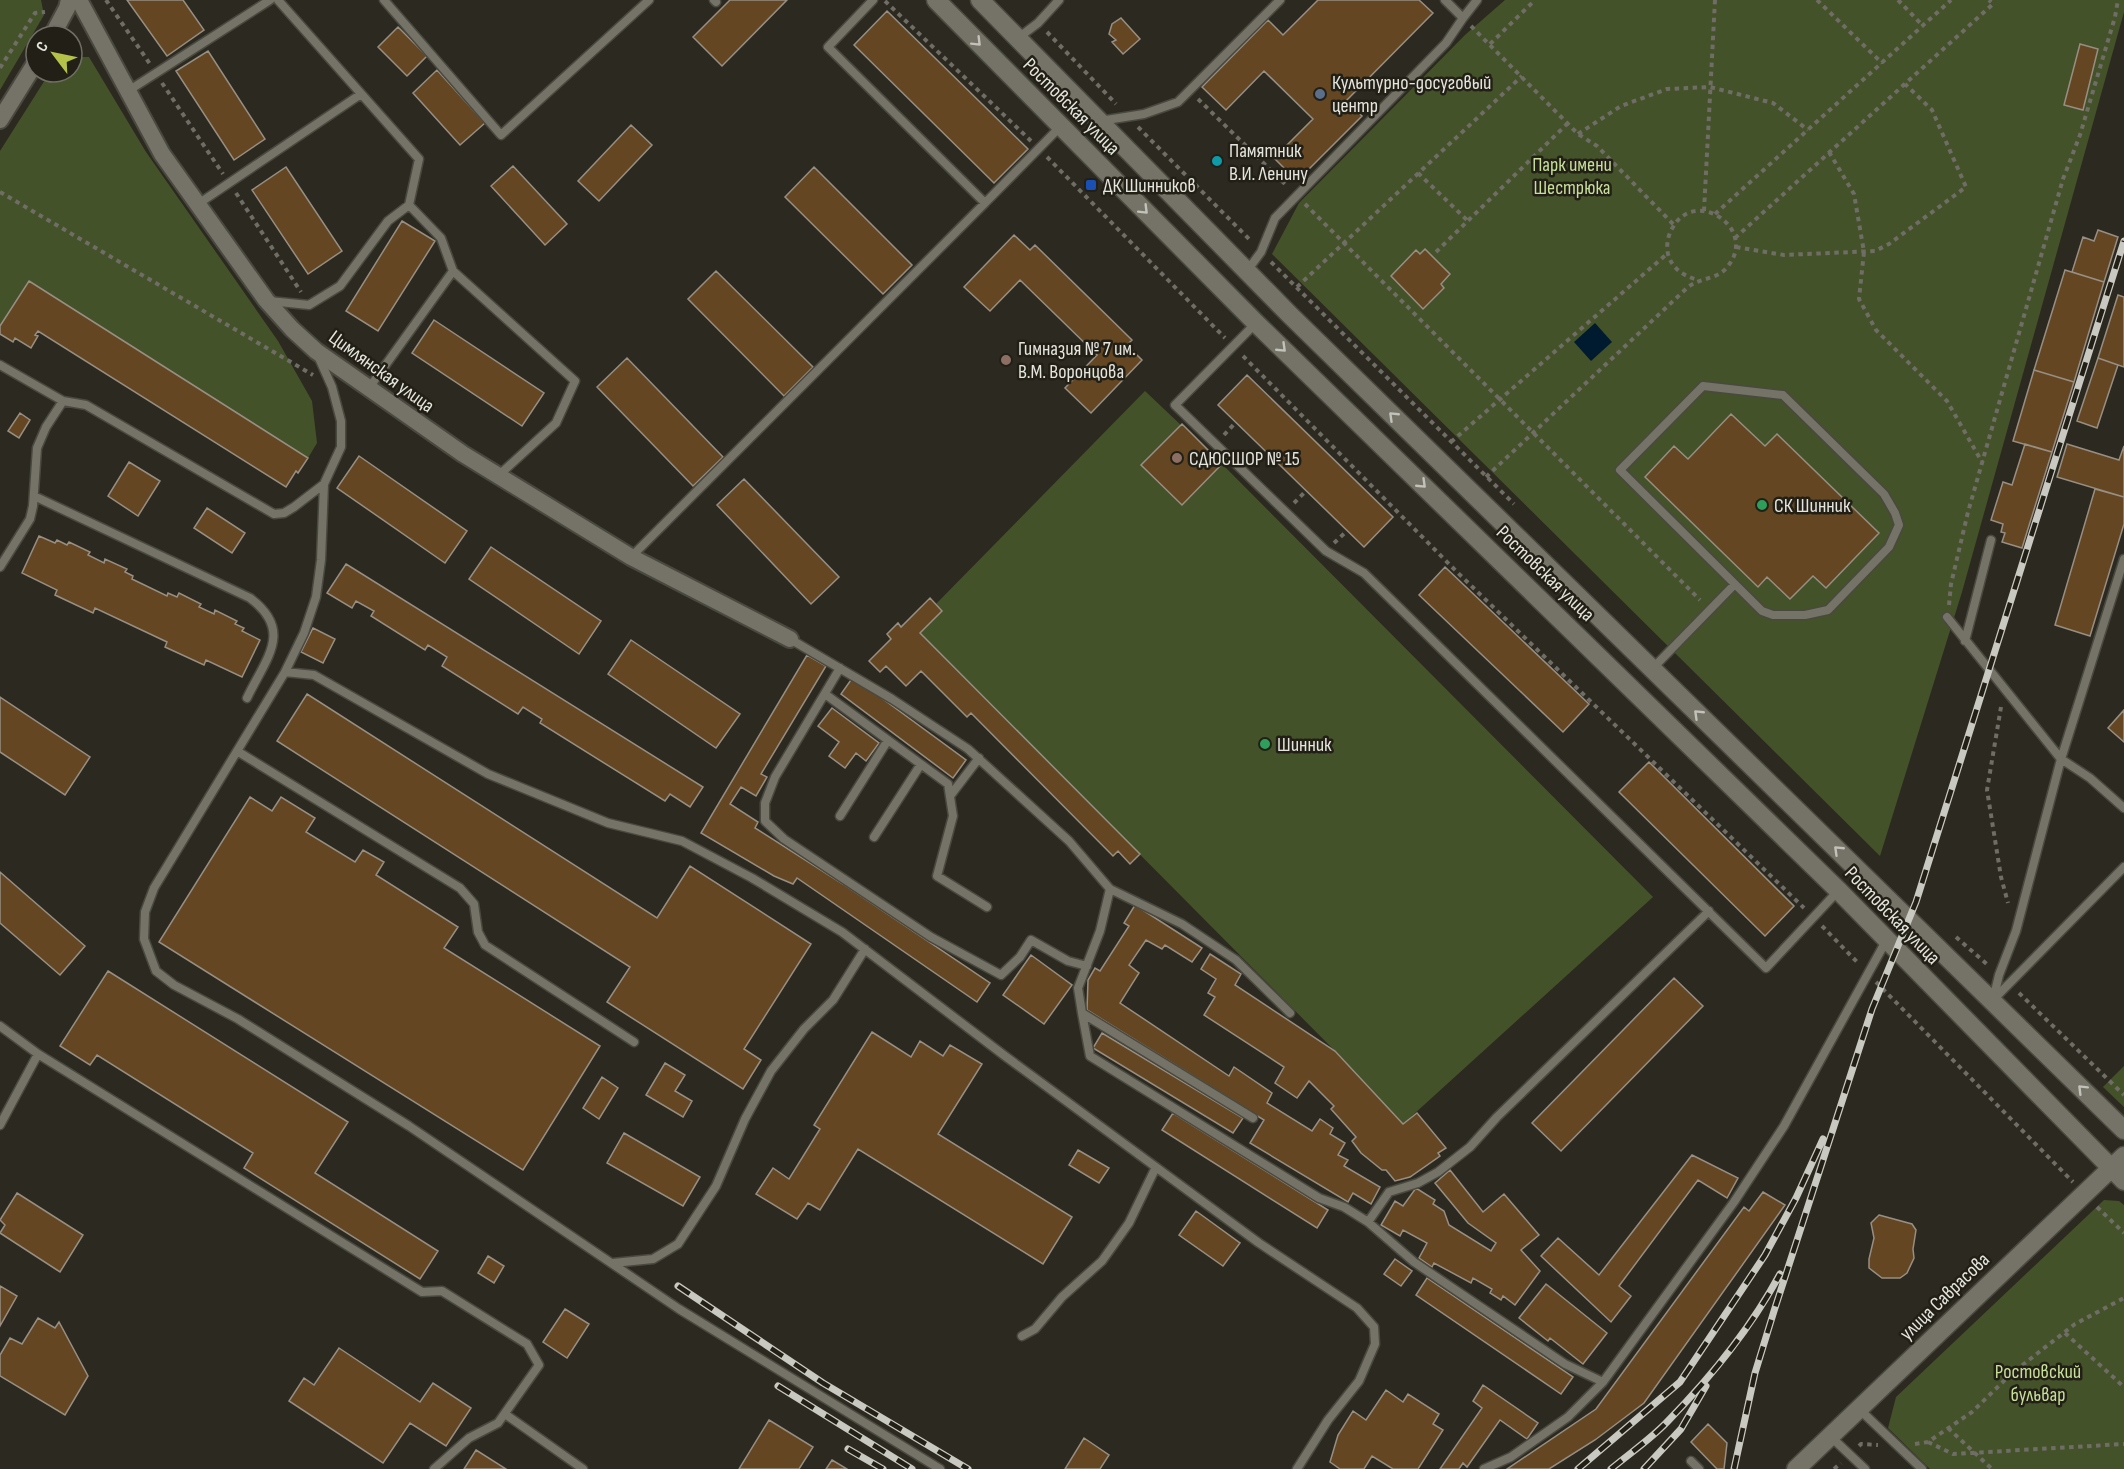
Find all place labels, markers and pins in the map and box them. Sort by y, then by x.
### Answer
place label: Культурно-досуговый центр [1332,71,1491,118]
marker: Культурно-досуговый центр [1313,87,1327,101]
place label: Памятник В.И. Ленину [1229,139,1308,186]
marker: Памятник В.И. Ленину [1210,154,1224,168]
place label: ДК Шинников [1103,174,1196,198]
marker: ДК Шинников [1084,178,1098,192]
place label: Гимназия № 7 им. В.М. Воронцова [1018,337,1136,384]
marker: Гимназия № 7 им. В.М. Воронцова [999,353,1013,367]
place label: СДЮСШОР № 15 [1189,447,1300,471]
marker: СДЮСШОР № 15 [1170,451,1184,465]
place label: СК Шинник [1774,494,1851,518]
marker: СК Шинник [1755,498,1769,512]
place label: Шинник [1277,733,1332,757]
marker: Шинник [1258,737,1272,751]

